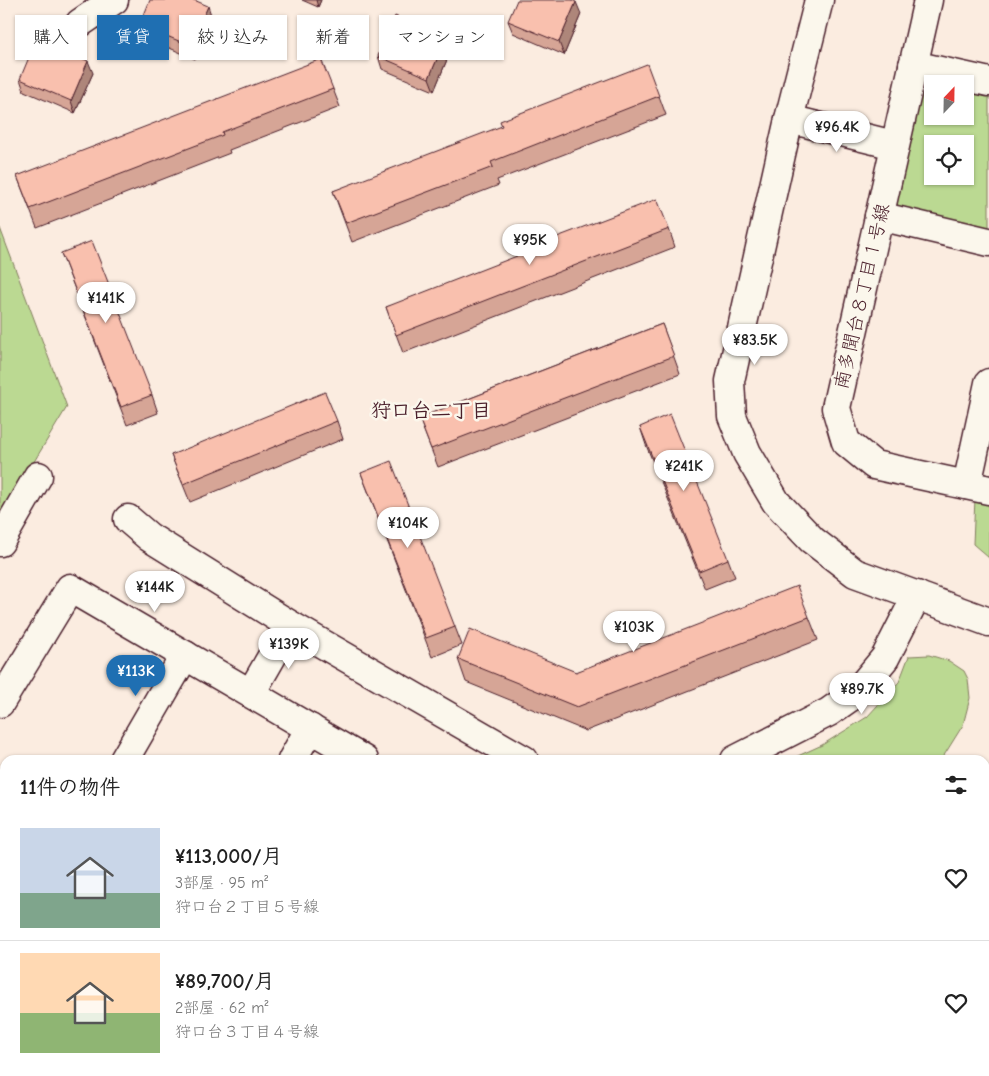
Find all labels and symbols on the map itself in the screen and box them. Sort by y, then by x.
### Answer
north arrow [924,75,974,125]
pin: ¥96.4K [796,110,878,153]
street label: 南多聞台８丁目１号線 [830,201,894,391]
pin: ¥95K [500,224,560,266]
pin: ¥141K [71,282,141,324]
pin: ¥83.5K [714,324,796,366]
district label: 狩口台二丁目 [371,399,491,422]
pin: ¥241K [649,450,719,492]
pin: ¥104K [373,506,443,549]
pin: ¥144K [120,570,190,613]
pin: ¥103K [599,610,669,653]
pin: ¥139K [254,628,324,670]
pin: ¥113K [101,654,171,697]
pin: ¥89.7K [821,672,903,715]

